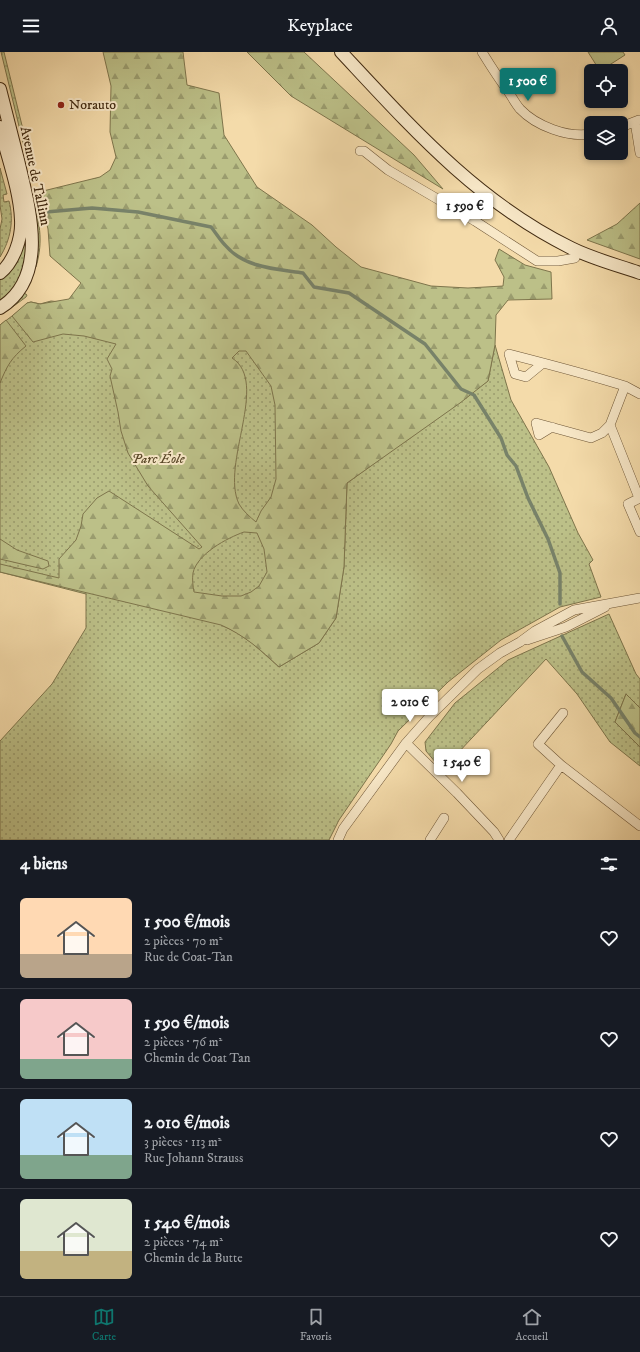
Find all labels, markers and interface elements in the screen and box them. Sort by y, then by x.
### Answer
icon: menu [20,15,42,37]
text: Keyplace [287,15,353,37]
icon: person [598,15,620,37]
map controls [584,64,628,160]
button: locate [584,64,628,108]
pin: 1 500 € [491,68,565,102]
text: 1 500 € [509,73,547,89]
place label: Norauto [69,96,116,114]
marker: Norauto [56,100,66,110]
button: layers [584,116,628,160]
street label: Avenue de Tallinn [16,125,54,228]
pin: 1 590 € [428,193,502,227]
text: 1 590 € [446,198,484,214]
park label: Parc Éole [131,450,186,468]
pin: 2 010 € [373,689,447,723]
text: 2 010 € [391,694,429,710]
pin: 1 540 € [425,749,499,783]
text: 1 540 € [443,754,481,770]
text: 4 biens [20,853,67,875]
icon: filters [598,853,620,875]
text: 1 500 €/mois [144,911,230,933]
icon: home [52,914,100,962]
icon: heart [598,927,620,949]
text: 2 pièces · 70 m² [144,933,223,949]
text: Rue de Coat-Tan [144,949,233,965]
text: 1 590 €/mois [144,1012,229,1034]
icon: home [52,1015,100,1063]
icon: heart [598,1028,620,1050]
text: 2 pièces · 76 m² [144,1034,222,1050]
text: Chemin de Coat Tan [144,1050,251,1066]
text: 2 010 €/mois [144,1112,230,1134]
icon: home [52,1115,100,1163]
icon: heart [598,1128,620,1150]
text: 3 pièces · 113 m² [144,1134,222,1150]
text: Rue Johann Strauss [144,1150,243,1166]
text: 1 540 €/mois [144,1212,230,1234]
icon: home [52,1215,100,1263]
icon: heart [598,1228,620,1250]
text: 2 pièces · 74 m² [144,1234,223,1250]
text: Chemin de la Butte [144,1250,243,1266]
tab: Carte [92,1306,116,1344]
tab: Favoris [300,1306,332,1344]
tab: Accueil [516,1306,548,1344]

